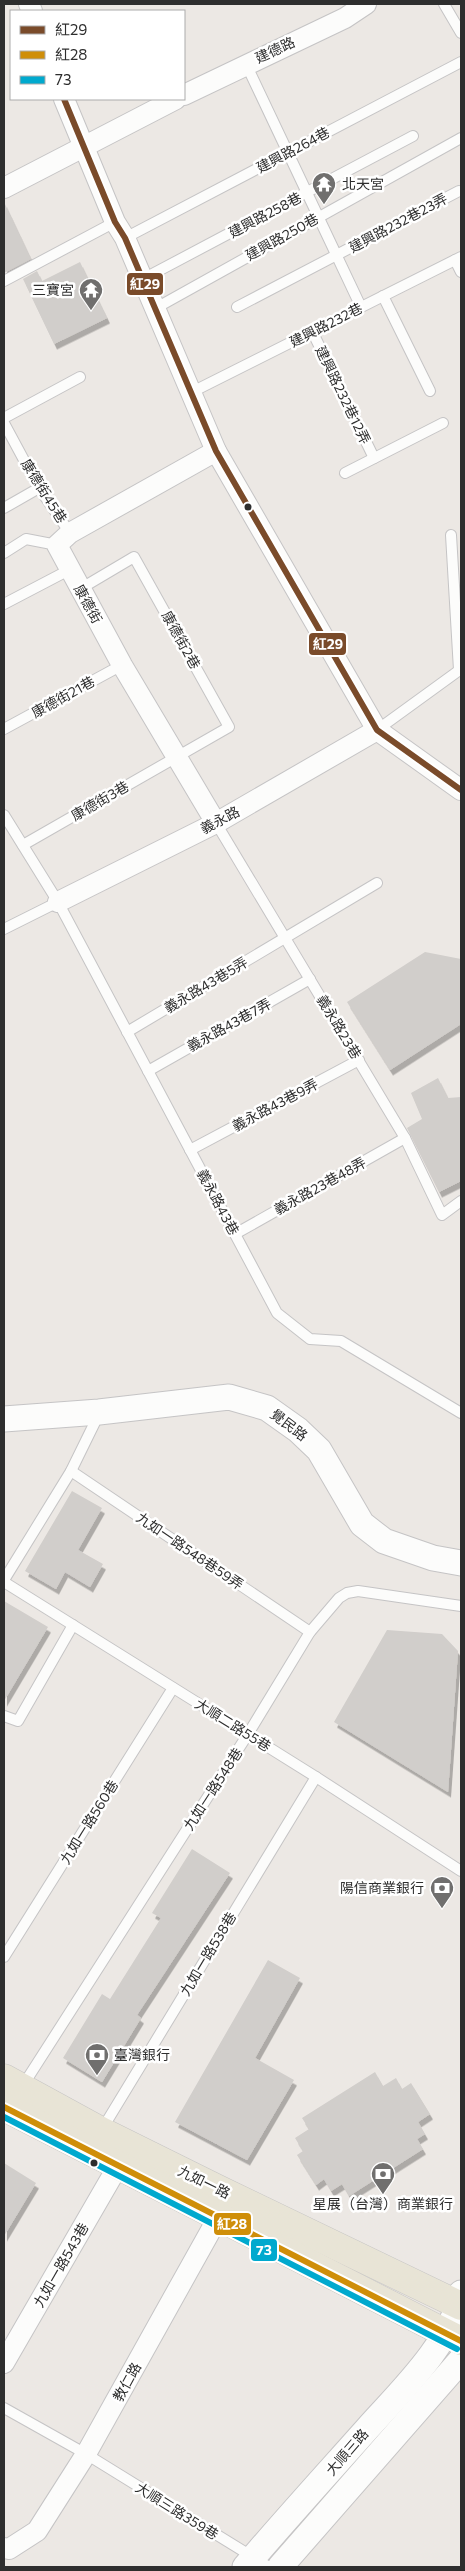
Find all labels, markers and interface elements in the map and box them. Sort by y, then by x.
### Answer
legend [10,10,185,100]
text: 紅29 [55,20,87,38]
street label: 建德路 [252,33,297,66]
text: 紅28 [55,45,87,63]
text: 73 [55,70,71,88]
street label: 建興路264巷 [253,123,332,176]
temple icon: 北天宮 [311,171,337,205]
place label: 北天宮 [342,175,384,192]
street label: 建興路258巷 [225,188,304,241]
street label: 建興路232巷23弄 [346,189,450,256]
street label: 建興路250巷 [242,210,321,264]
line badge: 紅29 [126,272,164,296]
text: 紅29 [130,275,161,292]
temple icon: 三寶宮 [78,277,104,311]
place label: 三寶宮 [32,281,74,298]
street label: 建興路232巷 [287,299,365,350]
street label: 建興路232巷12弄 [312,343,375,447]
street label: 康德街45巷 [18,456,71,526]
unlabelled marker [243,502,253,512]
street label: 康德街 [71,581,106,626]
street label: 康德街2巷 [159,608,204,672]
line badge: 紅29 [308,632,347,656]
text: 紅29 [313,635,344,652]
street label: 康德街21巷 [28,672,97,721]
street label: 康德街3巷 [68,777,132,824]
street label: 義永路 [197,802,242,837]
street label: 義永路43巷5弄 [161,953,251,1016]
street label: 義永路23巷 [314,992,365,1062]
street label: 義永路43巷7弄 [184,994,274,1055]
street label: 義永路43巷9弄 [229,1075,321,1134]
street label: 義永路23巷48弄 [271,1153,369,1218]
street label: 義永路43巷 [194,1166,243,1238]
street label: 覺民路 [267,1405,311,1444]
street label: 九如一路548巷59弄 [134,1508,247,1593]
street label: 大順二路55巷 [192,1695,274,1755]
street label: 九如一路548巷 [180,1744,246,1833]
street label: 九如一路560巷 [56,1777,121,1867]
bank icon: 陽信商業銀行 [429,1875,455,1909]
place label: 陽信商業銀行 [340,1879,424,1896]
street label: 九如一路538巷 [176,1909,239,1999]
bank icon: 臺灣銀行 [84,2042,110,2076]
place label: 臺灣銀行 [114,2046,170,2063]
unlabelled marker [89,2158,99,2168]
bank icon: 星展（台灣）商業銀行 [370,2161,396,2195]
street label: 九如一路 [175,2162,233,2201]
place label: 星展（台灣）商業銀行 [313,2195,453,2212]
line badge: 紅28 [213,2212,252,2236]
text: 紅28 [217,2215,248,2232]
street label: 九如一路543巷 [30,2220,92,2310]
line badge: 73 [250,2238,278,2262]
text: 73 [256,2241,272,2258]
street label: 教仁路 [109,2359,144,2404]
street label: 大順三路 [322,2425,371,2478]
street label: 大順三路359巷 [133,2478,222,2543]

